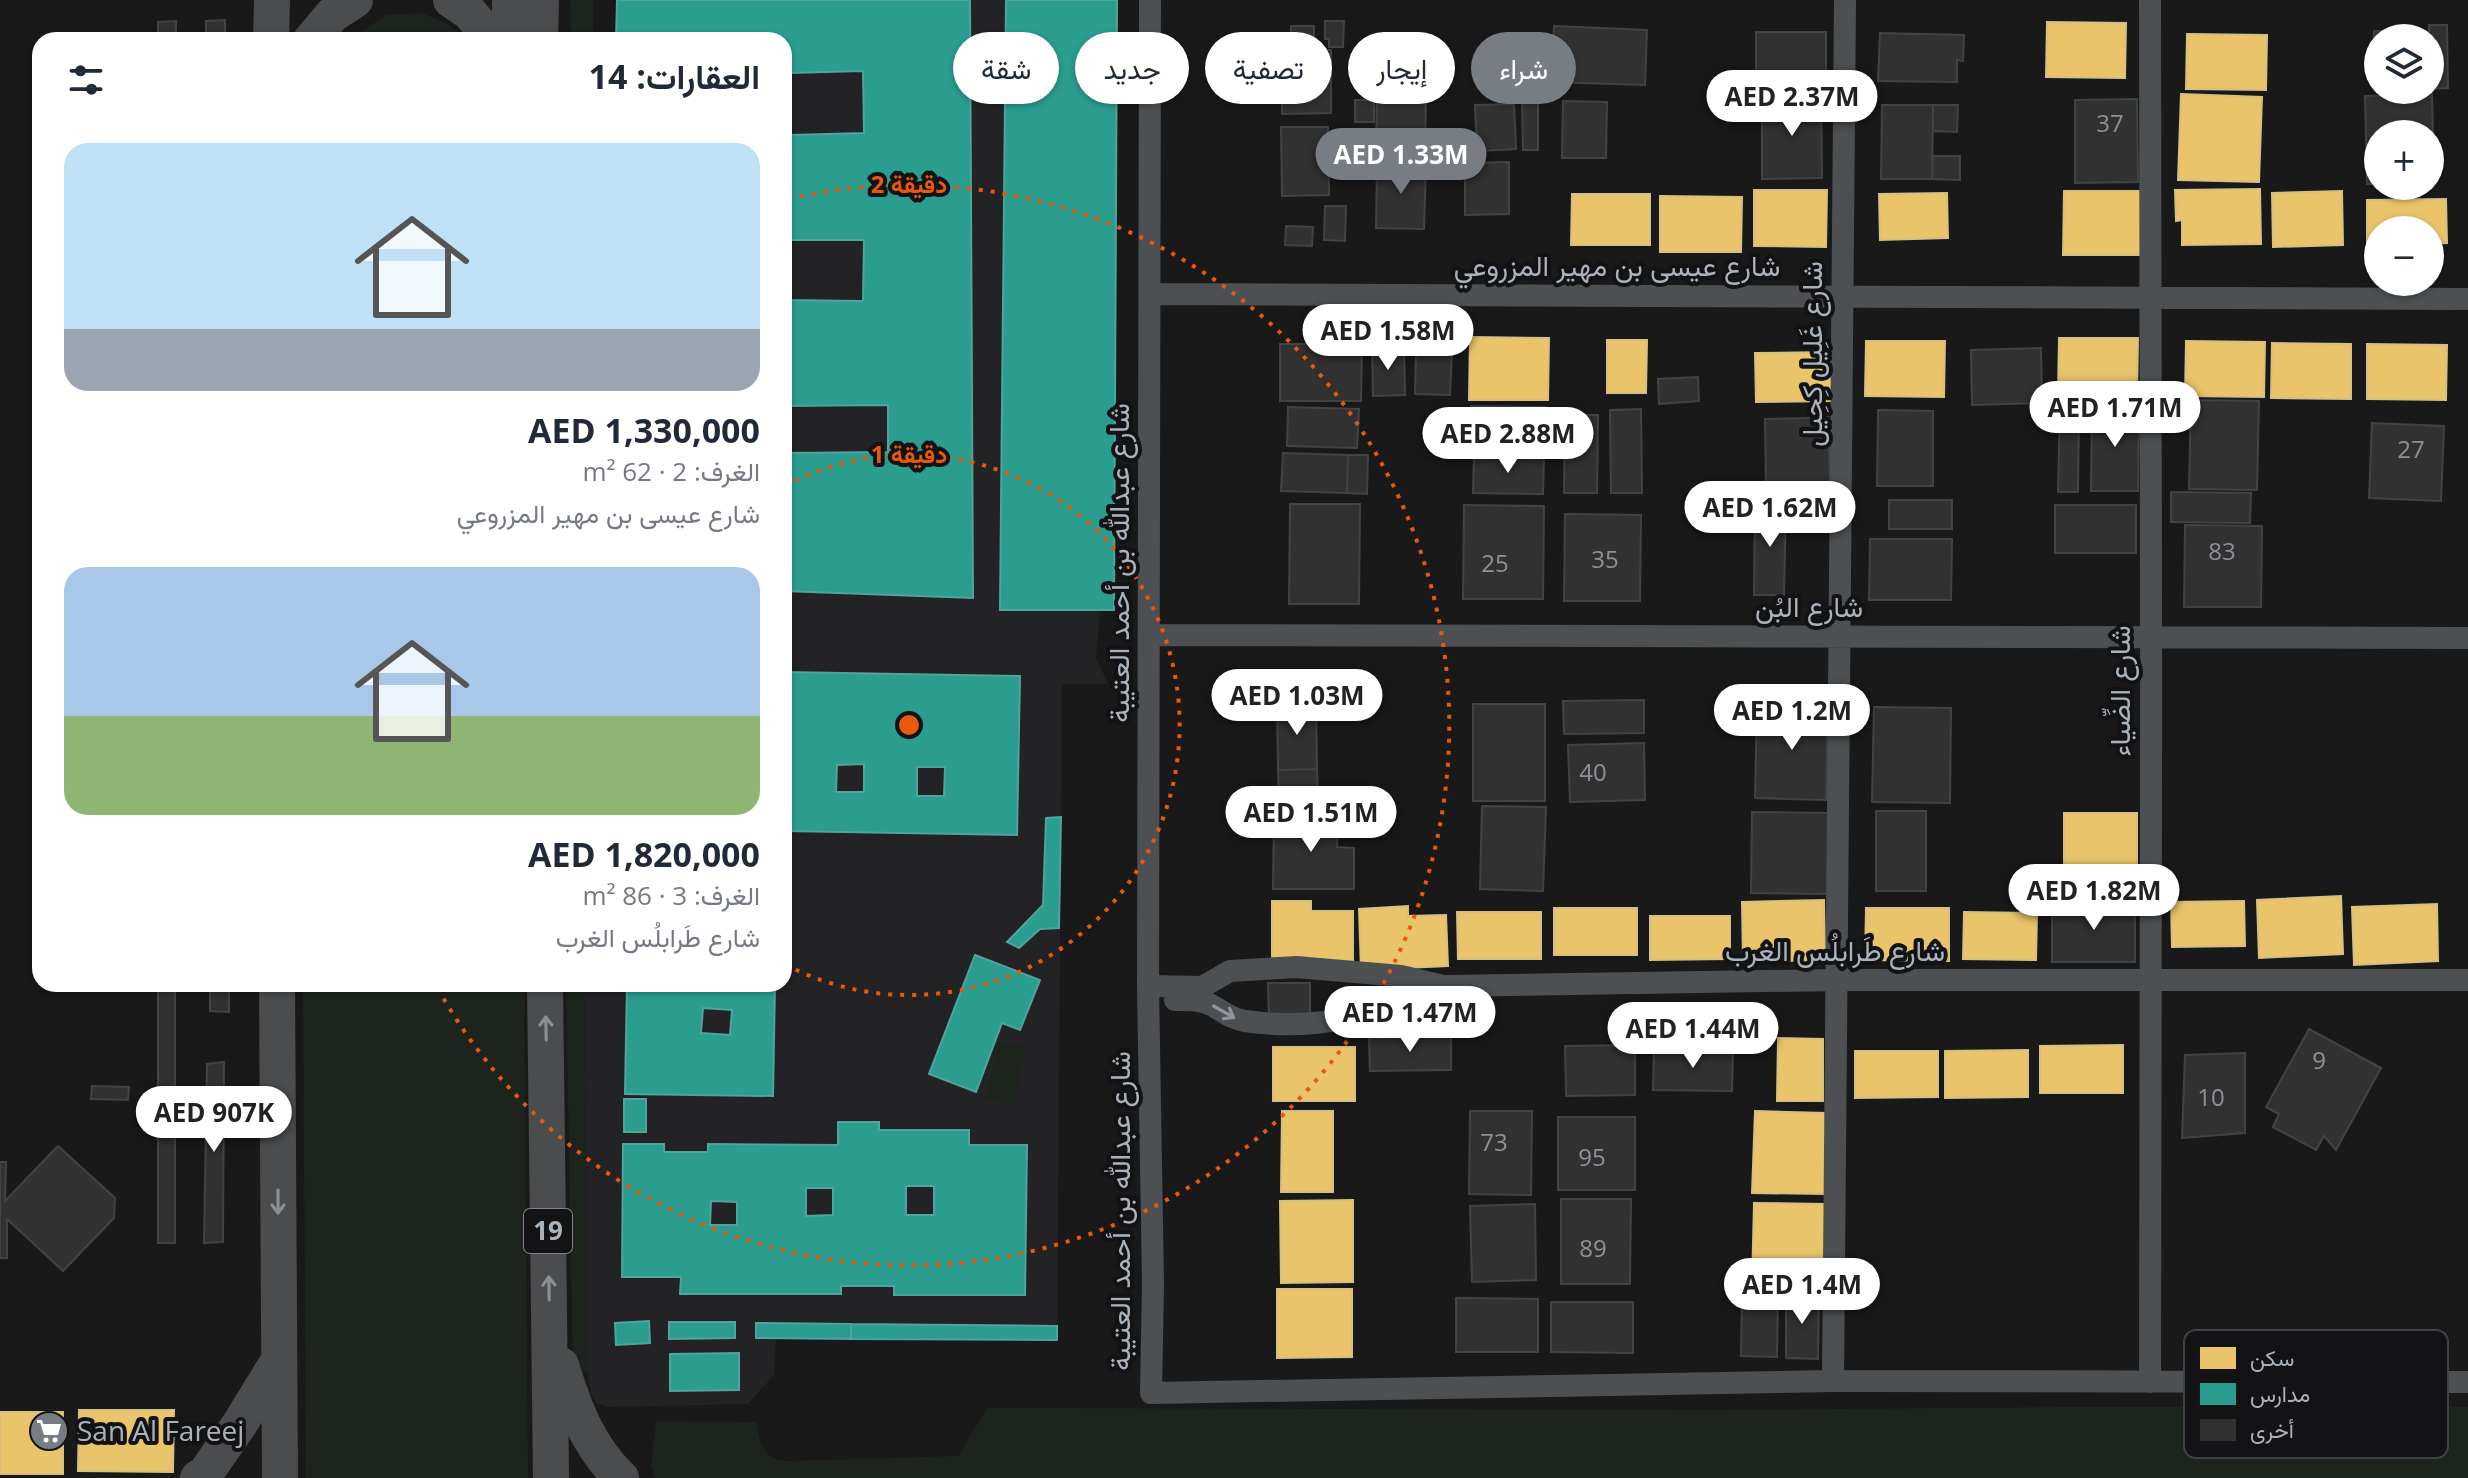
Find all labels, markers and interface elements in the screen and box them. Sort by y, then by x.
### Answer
map controls [2364,24,2444,296]
button: layers [2364,24,2444,104]
chip: شقة [953,32,1059,104]
chip: جديد [1075,32,1189,104]
chip: تصفية [1205,32,1332,104]
chip: إيجار [1348,32,1455,104]
chip: شراء [1471,32,1576,104]
text: العقارات: 14 [589,53,760,99]
icon: filters [64,58,108,102]
pin: AED 2.37M [1700,70,1884,138]
text: AED 2.37M [1724,78,1860,114]
house number: 37 [2096,106,2124,139]
button: + [2364,120,2444,200]
pin: AED 1.33M [1309,128,1493,196]
text: AED 1.33M [1333,136,1469,172]
text: 2 دقيقة [871,167,947,200]
icon: home [340,195,484,339]
button: − [2364,216,2444,296]
street label: شارع عيسى بن مهير المزروعي [1454,246,1780,289]
street label: شارع غَلِيل كِحِيل [1792,261,1831,447]
pin: AED 1.58M [1296,304,1480,372]
text: AED 1.58M [1320,312,1456,348]
pin: AED 1.71M [2023,381,2207,449]
text: AED 1.71M [2047,389,2183,425]
street label: شارع عبدالله بن أحمد العتيبة [1099,403,1138,723]
text: AED 1,330,000 [528,407,760,453]
pin: AED 2.88M [1416,407,1600,475]
text: AED 2.88M [1440,415,1576,451]
house number: 27 [2397,432,2425,465]
text: 1 دقيقة [871,437,947,470]
text: الغرف: 2 · 62 m² [582,453,760,489]
pin: AED 1.62M [1678,481,1862,549]
text: AED 1.62M [1702,489,1838,525]
text: شارع عيسى بن مهير المزروعي [457,495,760,531]
house number: 83 [2208,534,2236,567]
house number: 35 [1591,542,1619,575]
house number: 25 [1481,546,1509,579]
street label: شارع البُن [1755,587,1863,626]
icon: home [340,619,484,763]
street label: شارع الضِّياء [2100,625,2139,757]
pin: AED 1.03M [1205,669,1389,737]
text: AED 1.03M [1229,677,1365,713]
pin: AED 1.2M [1709,684,1875,752]
text: AED 1.2M [1732,692,1852,728]
centre of rings [895,711,923,739]
house number: 40 [1579,755,1607,788]
pin: AED 1.51M [1219,786,1403,854]
text: AED 1.51M [1243,794,1379,830]
text: AED 1,820,000 [528,831,760,877]
pin: AED 1.82M [2002,864,2186,932]
text: AED 1.82M [2026,872,2162,908]
text: الغرف: 3 · 86 m² [582,877,760,913]
text: شارع طَرابلُس الغرب [556,919,760,955]
street label: شارع طَرابلُس الغرب [1725,931,1945,970]
pin: AED 1.47M [1318,986,1502,1054]
text: AED 1.47M [1342,994,1478,1030]
pin: AED 1.44M [1601,1002,1785,1070]
one-way arrow [1212,1004,1235,1020]
text: AED 1.44M [1625,1010,1761,1046]
one-way arrow [538,1015,554,1042]
house number: 9 [2312,1043,2326,1076]
street label: شارع عبدالله بن أحمد العتيبة [1100,1051,1139,1371]
house number: 10 [2197,1080,2225,1113]
pin: AED 907K [131,1086,297,1154]
text: AED 907K [154,1094,274,1130]
house number: 73 [1480,1125,1508,1158]
house number: 95 [1578,1140,1606,1173]
one-way arrow [270,1188,286,1215]
road number: 19 [524,1209,572,1253]
house number: 89 [1579,1231,1607,1264]
pin: AED 1.4M [1719,1258,1885,1326]
text: AED 1.4M [1742,1266,1862,1302]
one-way arrow [541,1275,556,1302]
legend [2184,1330,2448,1458]
text: سكن [2250,1342,2294,1372]
text: مدارس [2250,1378,2310,1408]
supermarket icon: San Al Fareej [28,1410,70,1452]
place label: San Al Fareej [77,1411,244,1449]
text: أخرى [2250,1414,2294,1444]

